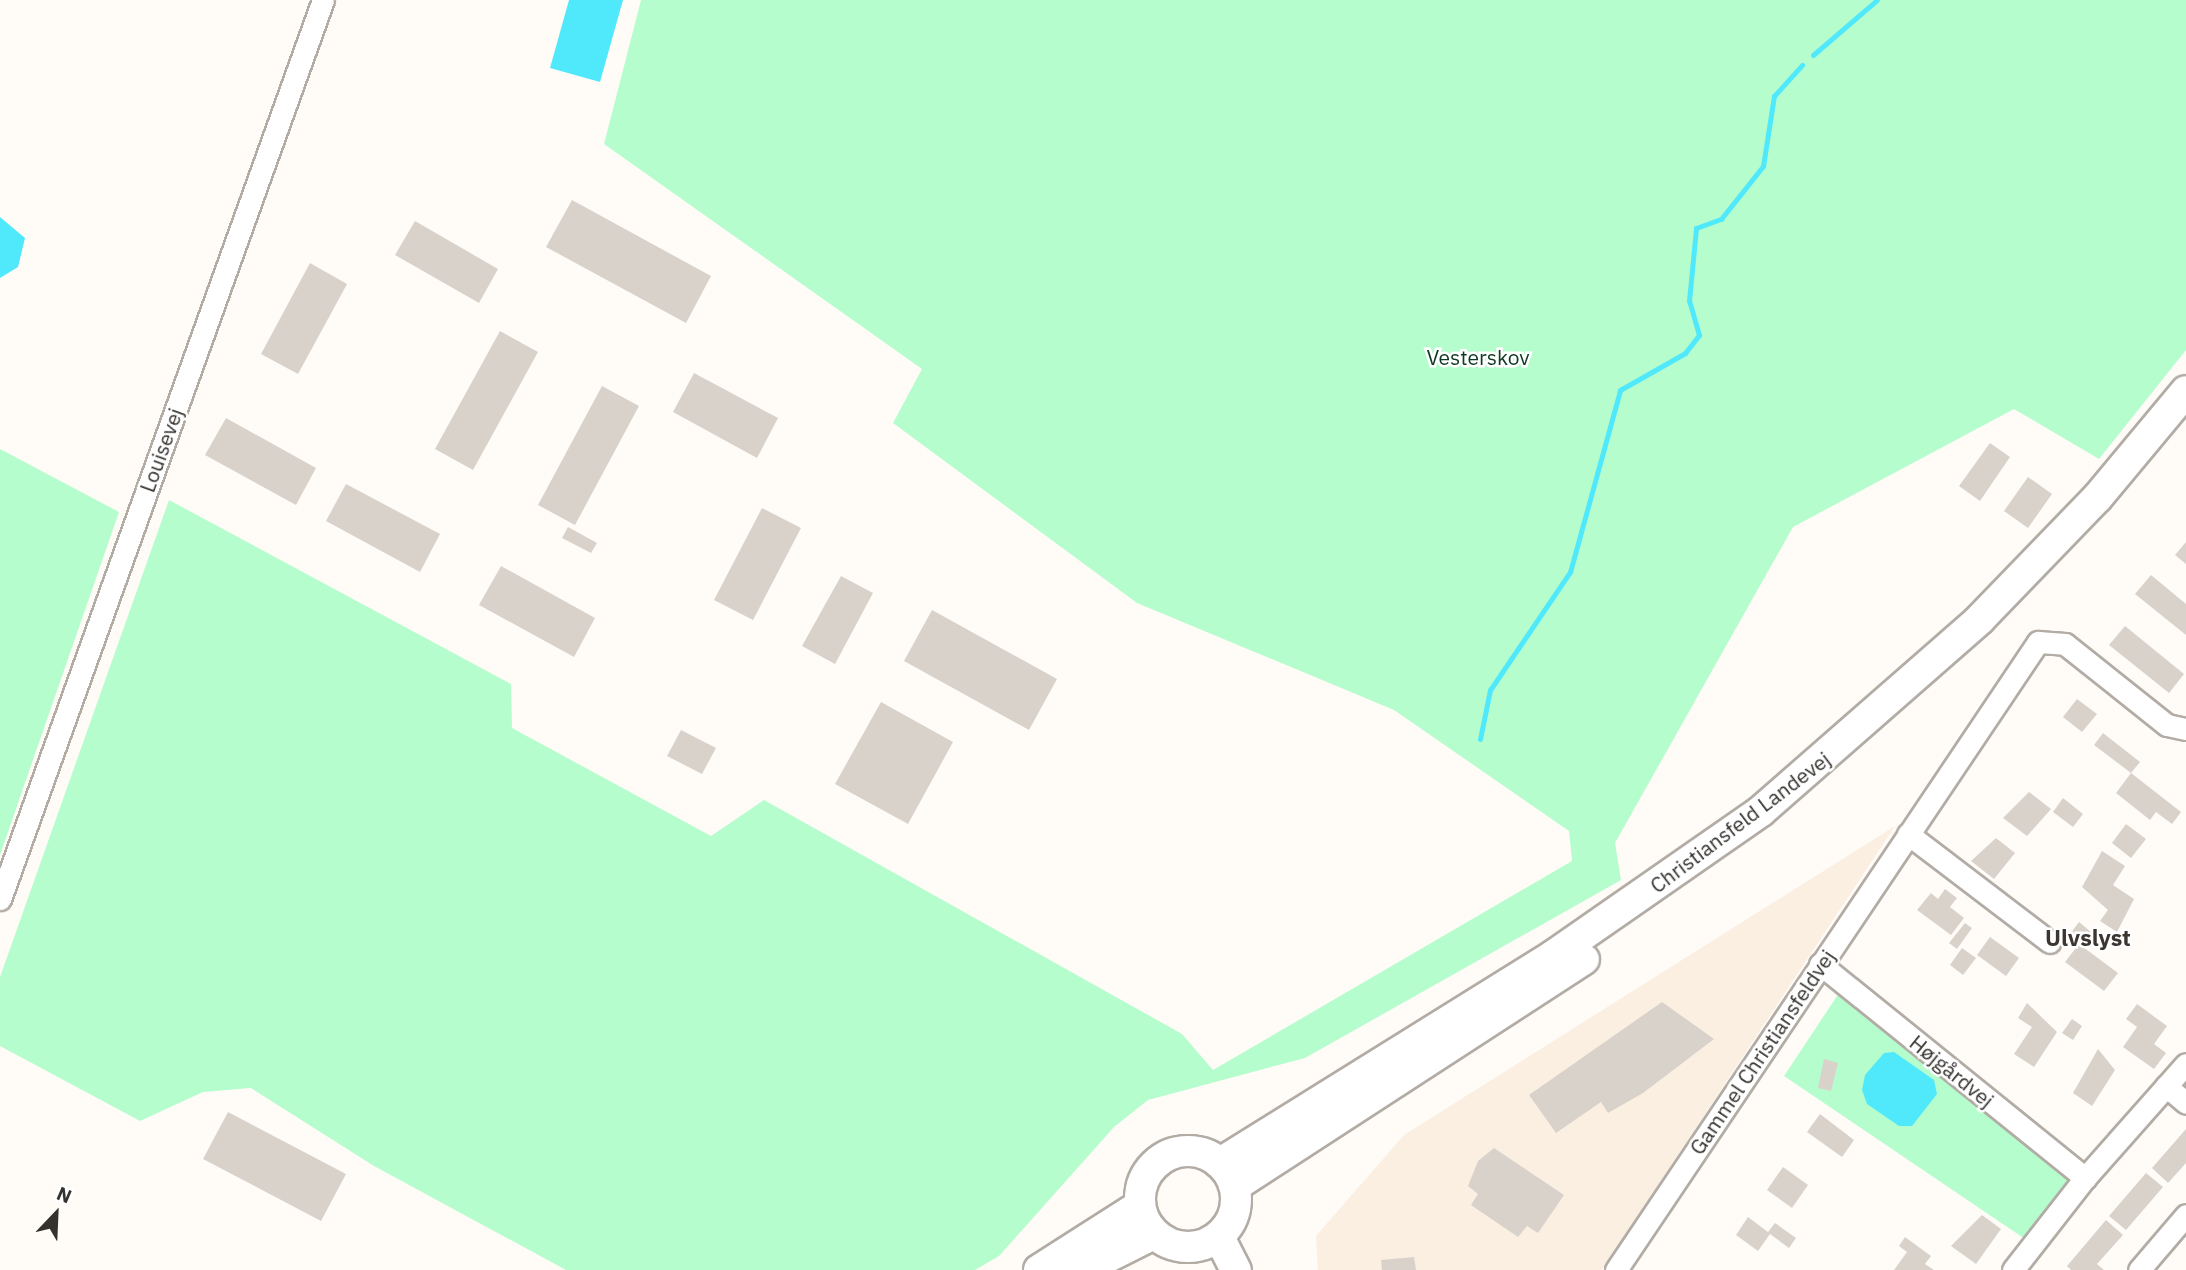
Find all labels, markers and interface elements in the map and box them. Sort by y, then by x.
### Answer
park label: Vesterskov [1426,344,1530,370]
street label: Louisevej [134,404,188,496]
street label: Christiansfeld Landevej [1645,746,1835,898]
district label: Ulvslyst [2045,923,2131,951]
street label: Gammel Christiansfeldvej [1684,945,1840,1159]
street label: Højgårdvej [1905,1029,1999,1113]
north arrow [21,1179,91,1249]
text: N [53,1181,75,1208]

